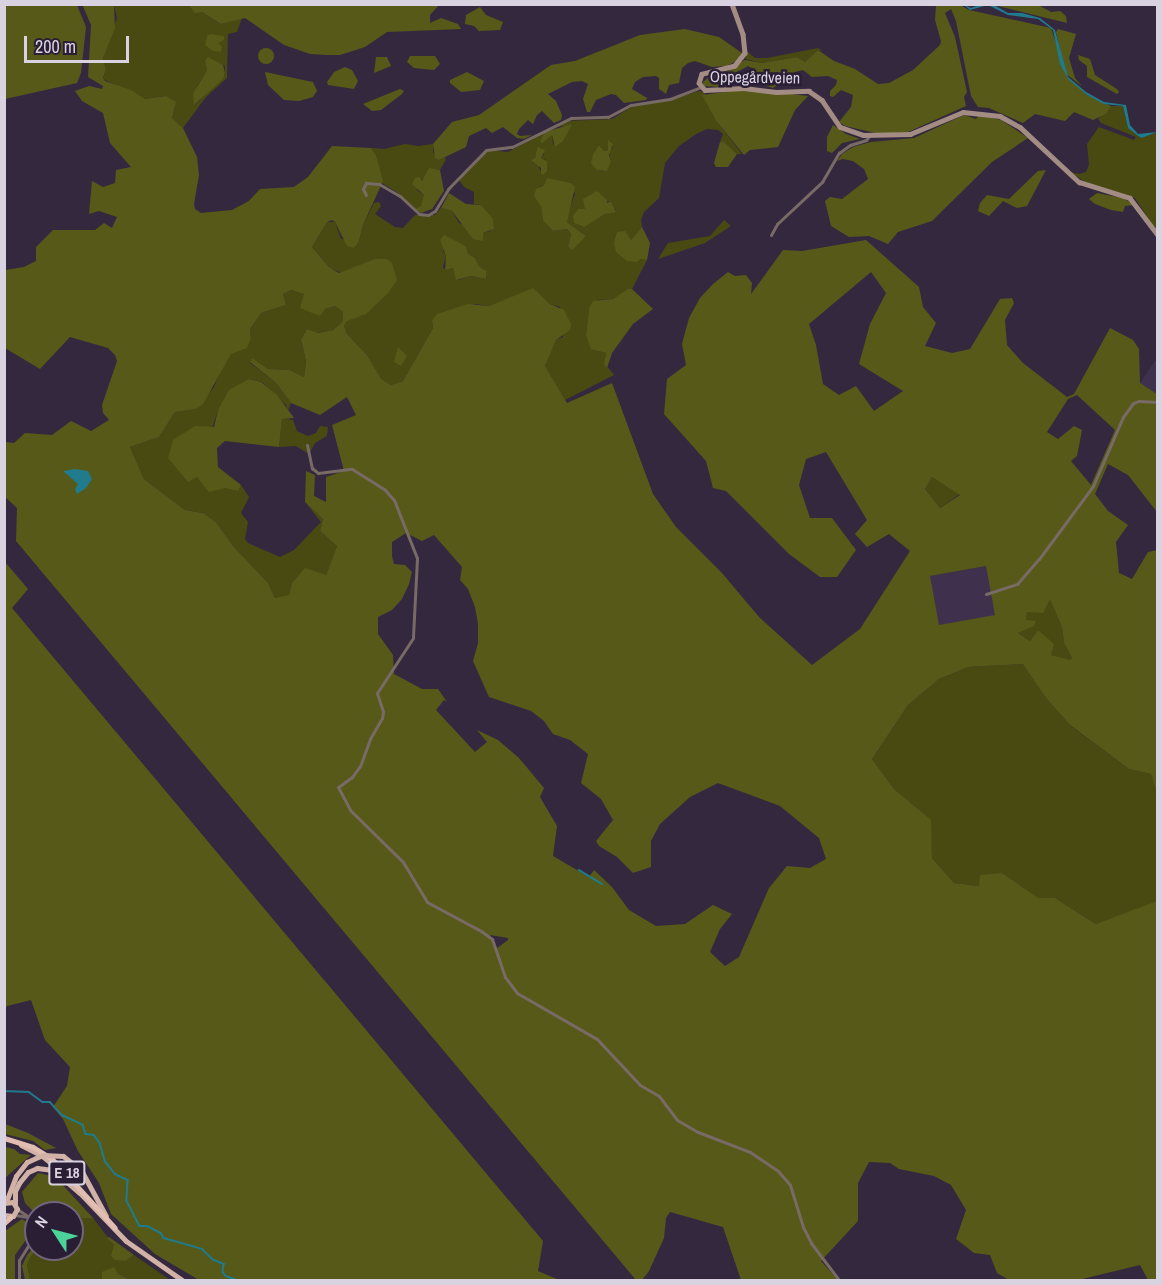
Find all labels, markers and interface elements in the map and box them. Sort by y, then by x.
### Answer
scale bar [27,24,132,62]
text: 200 m [35,34,76,59]
street label: Oppegårdveien [710,67,800,87]
road number: E 18 [48,1161,86,1185]
north arrow [24,1201,84,1261]
text: N [29,1211,53,1232]

